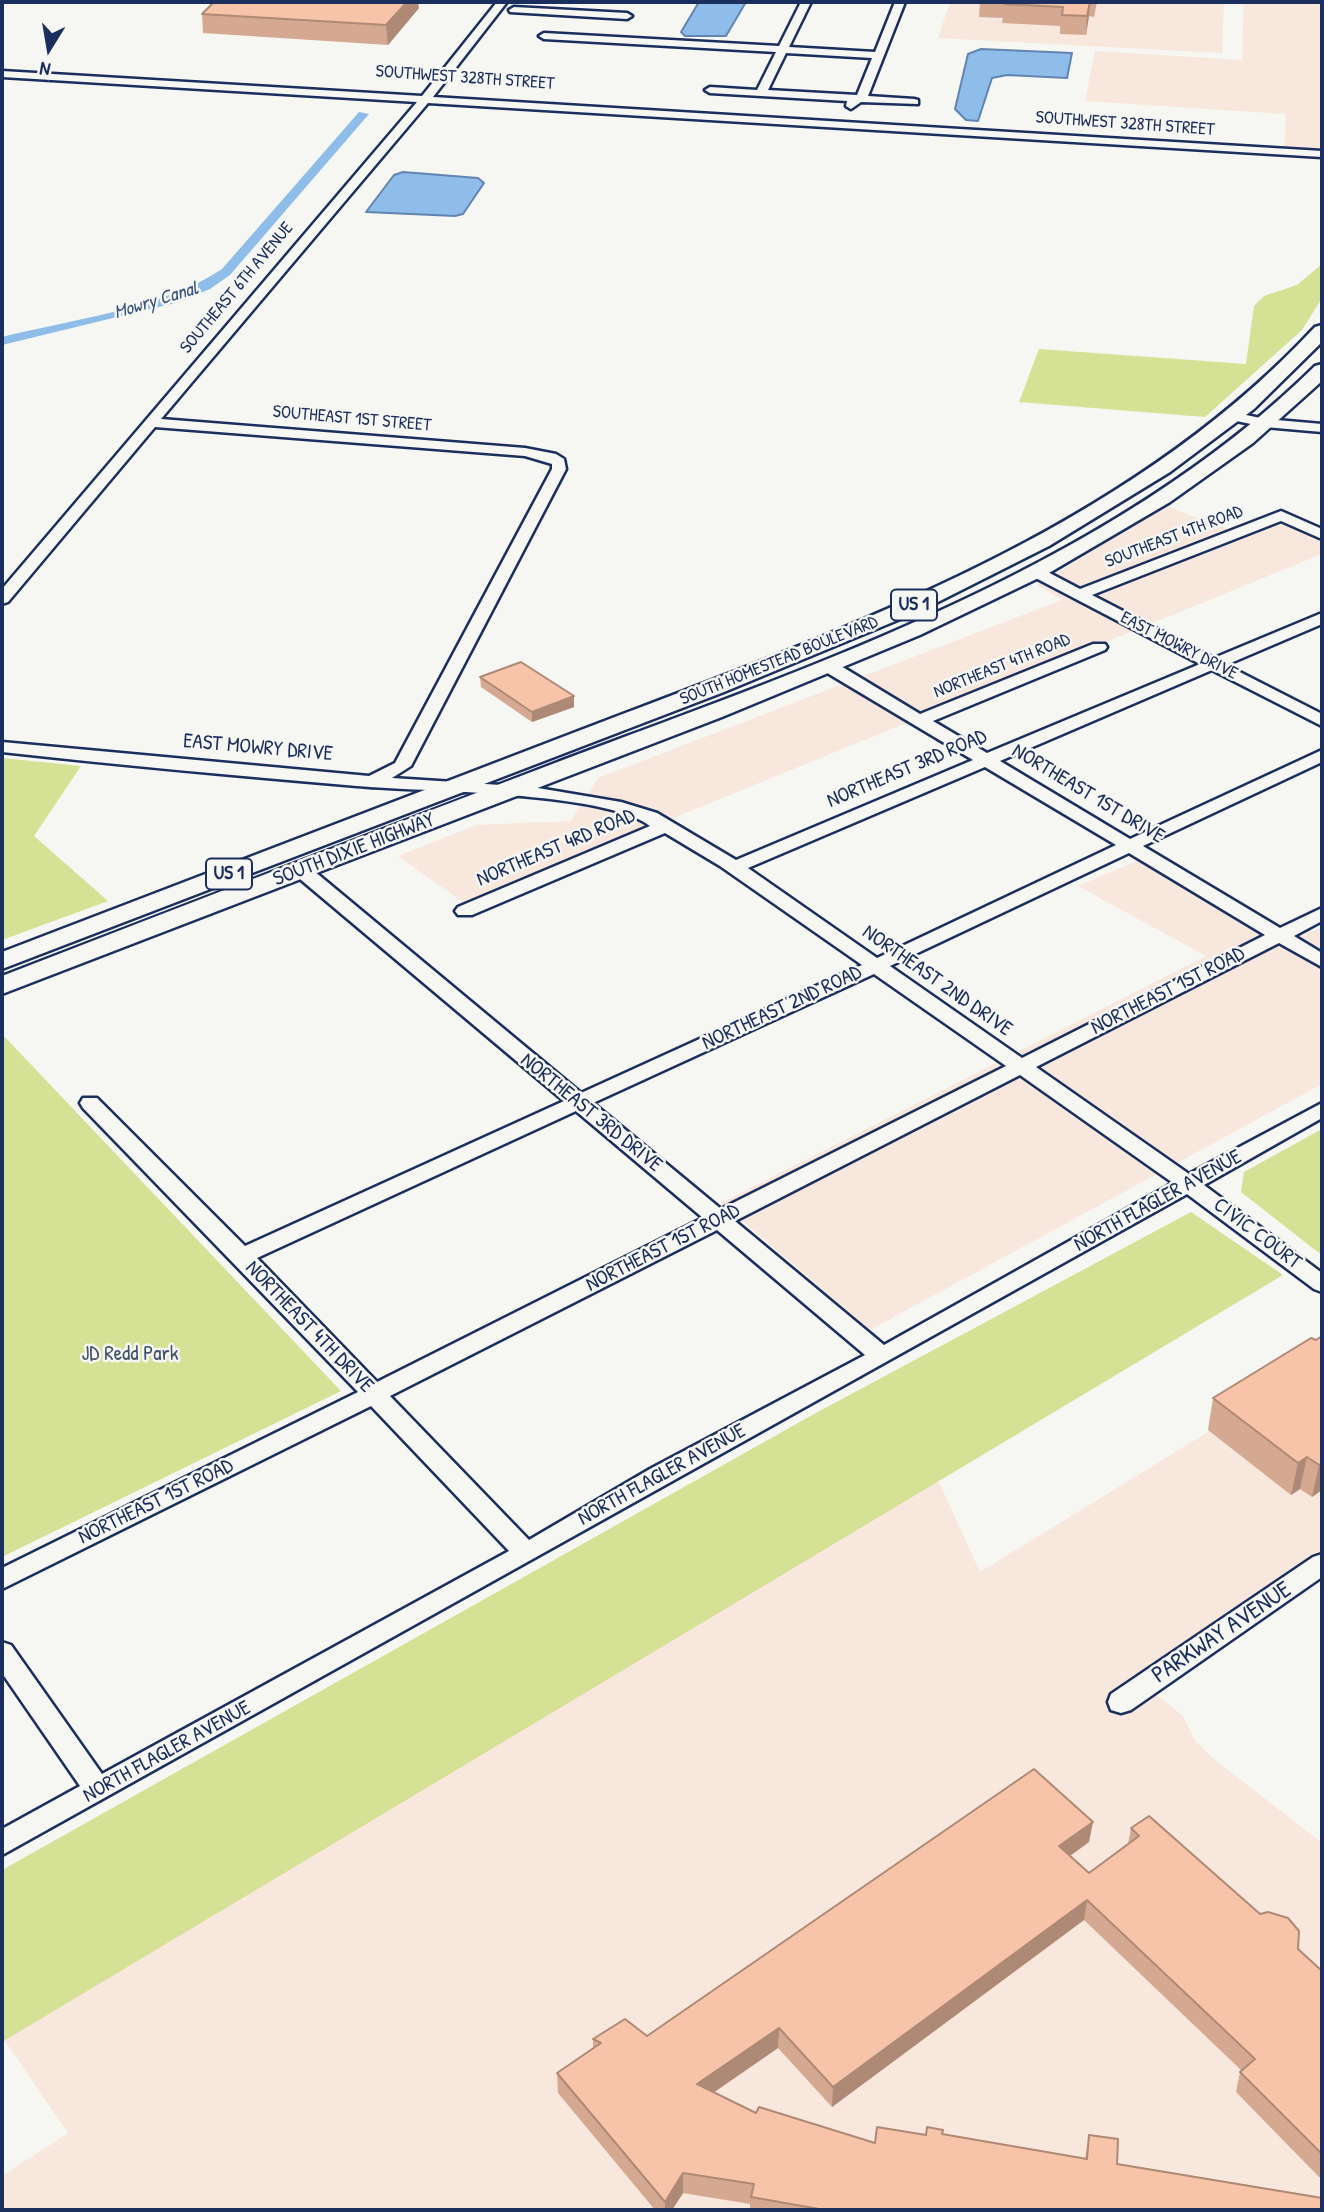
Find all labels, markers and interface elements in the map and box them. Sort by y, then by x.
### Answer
north arrow [14,14,84,84]
text: N [38,56,52,83]
street label: SOUTHWEST 328TH STREET [375,61,555,95]
street label: SOUTHWEST 328TH STREET [1035,107,1215,141]
street label: SOUTHEAST 6TH AVENUE [176,218,298,358]
water label: Mowry Canal [111,277,201,325]
street label: SOUTHEAST 1ST STREET [272,401,432,437]
street label: SOUTHEAST 4TH ROAD [1102,501,1246,573]
road number: US 1 [891,590,937,620]
street label: EAST MOWRY DRIVE [1117,607,1241,685]
street label: SOUTH HOMESTEAD BOULEVARD [677,611,881,711]
street label: NORTHEAST 4TH ROAD [931,629,1073,703]
street label: NORTHEAST 3RD ROAD [823,724,991,814]
street label: EAST MOWRY DRIVE [182,729,334,767]
street label: NORTHEAST 1ST DRIVE [1007,739,1169,849]
street label: NORTHEAST 4RD ROAD [473,803,639,893]
street label: SOUTH DIXIE HIGHWAY [270,808,438,892]
road number: US 1 [206,859,252,890]
street label: NORTHEAST 2ND DRIVE [857,920,1017,1042]
street label: NORTHEAST 1ST ROAD [1087,941,1249,1041]
street label: NORTHEAST 2ND ROAD [698,960,866,1056]
street label: NORTHEAST 3RD DRIVE [515,1048,667,1178]
street label: NORTH FLAGLER AVENUE [1070,1144,1246,1258]
street label: CIVIC COURT [1208,1193,1306,1275]
street label: NORTHEAST 1ST ROAD [582,1198,744,1298]
street label: NORTHEAST 4TH DRIVE [240,1256,378,1398]
park label: JD Redd Park [82,1341,178,1367]
street label: NORTH FLAGLER AVENUE [574,1418,750,1532]
street label: NORTHEAST 1ST ROAD [74,1454,238,1550]
street label: PARKWAY AVENUE [1147,1576,1297,1690]
street label: NORTH FLAGLER AVENUE [79,1695,255,1809]

